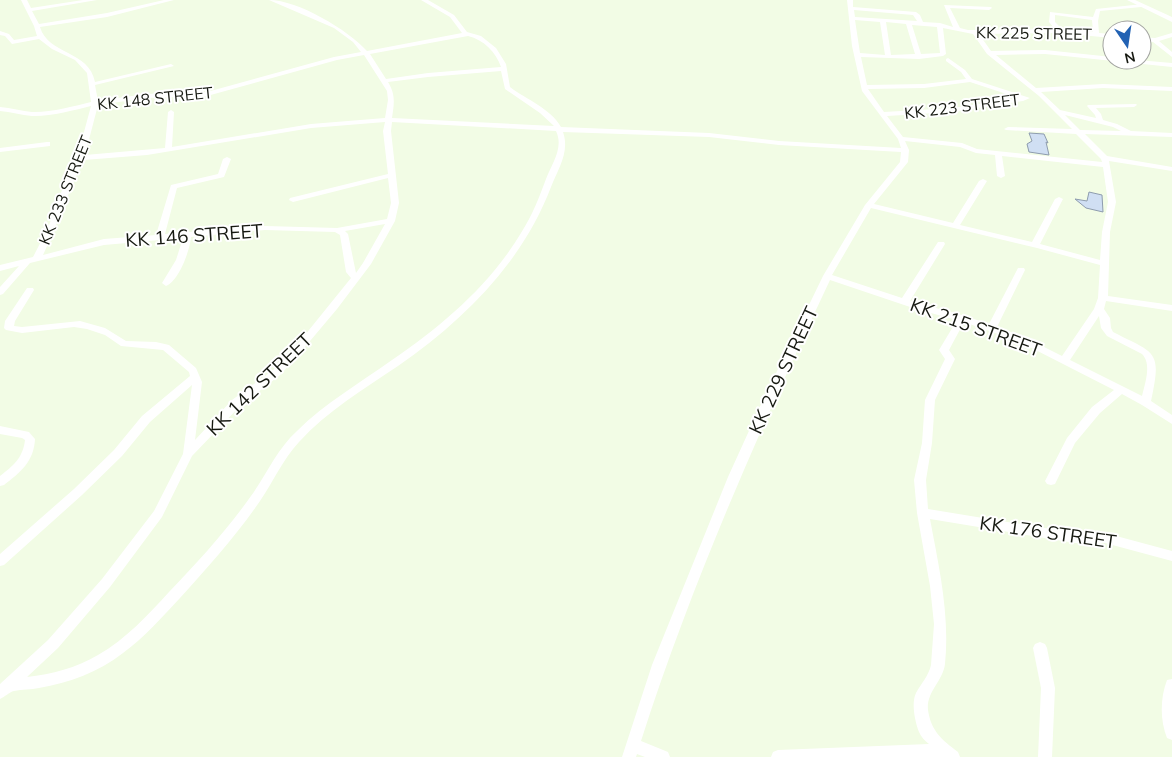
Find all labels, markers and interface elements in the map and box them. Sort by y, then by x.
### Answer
north arrow [1102,20,1152,70]
street label: KK 225 STREET [976,22,1093,44]
text: N [1123,48,1137,68]
street label: KK 148 STREET [96,82,214,114]
street label: KK 223 STREET [903,89,1021,123]
street label: KK 233 STREET [34,132,96,248]
street label: KK 146 STREET [124,218,264,252]
street label: KK 215 STREET [907,292,1045,362]
street label: KK 229 STREET [743,302,823,438]
street label: KK 142 STREET [201,327,317,441]
street label: KK 176 STREET [978,511,1118,554]

